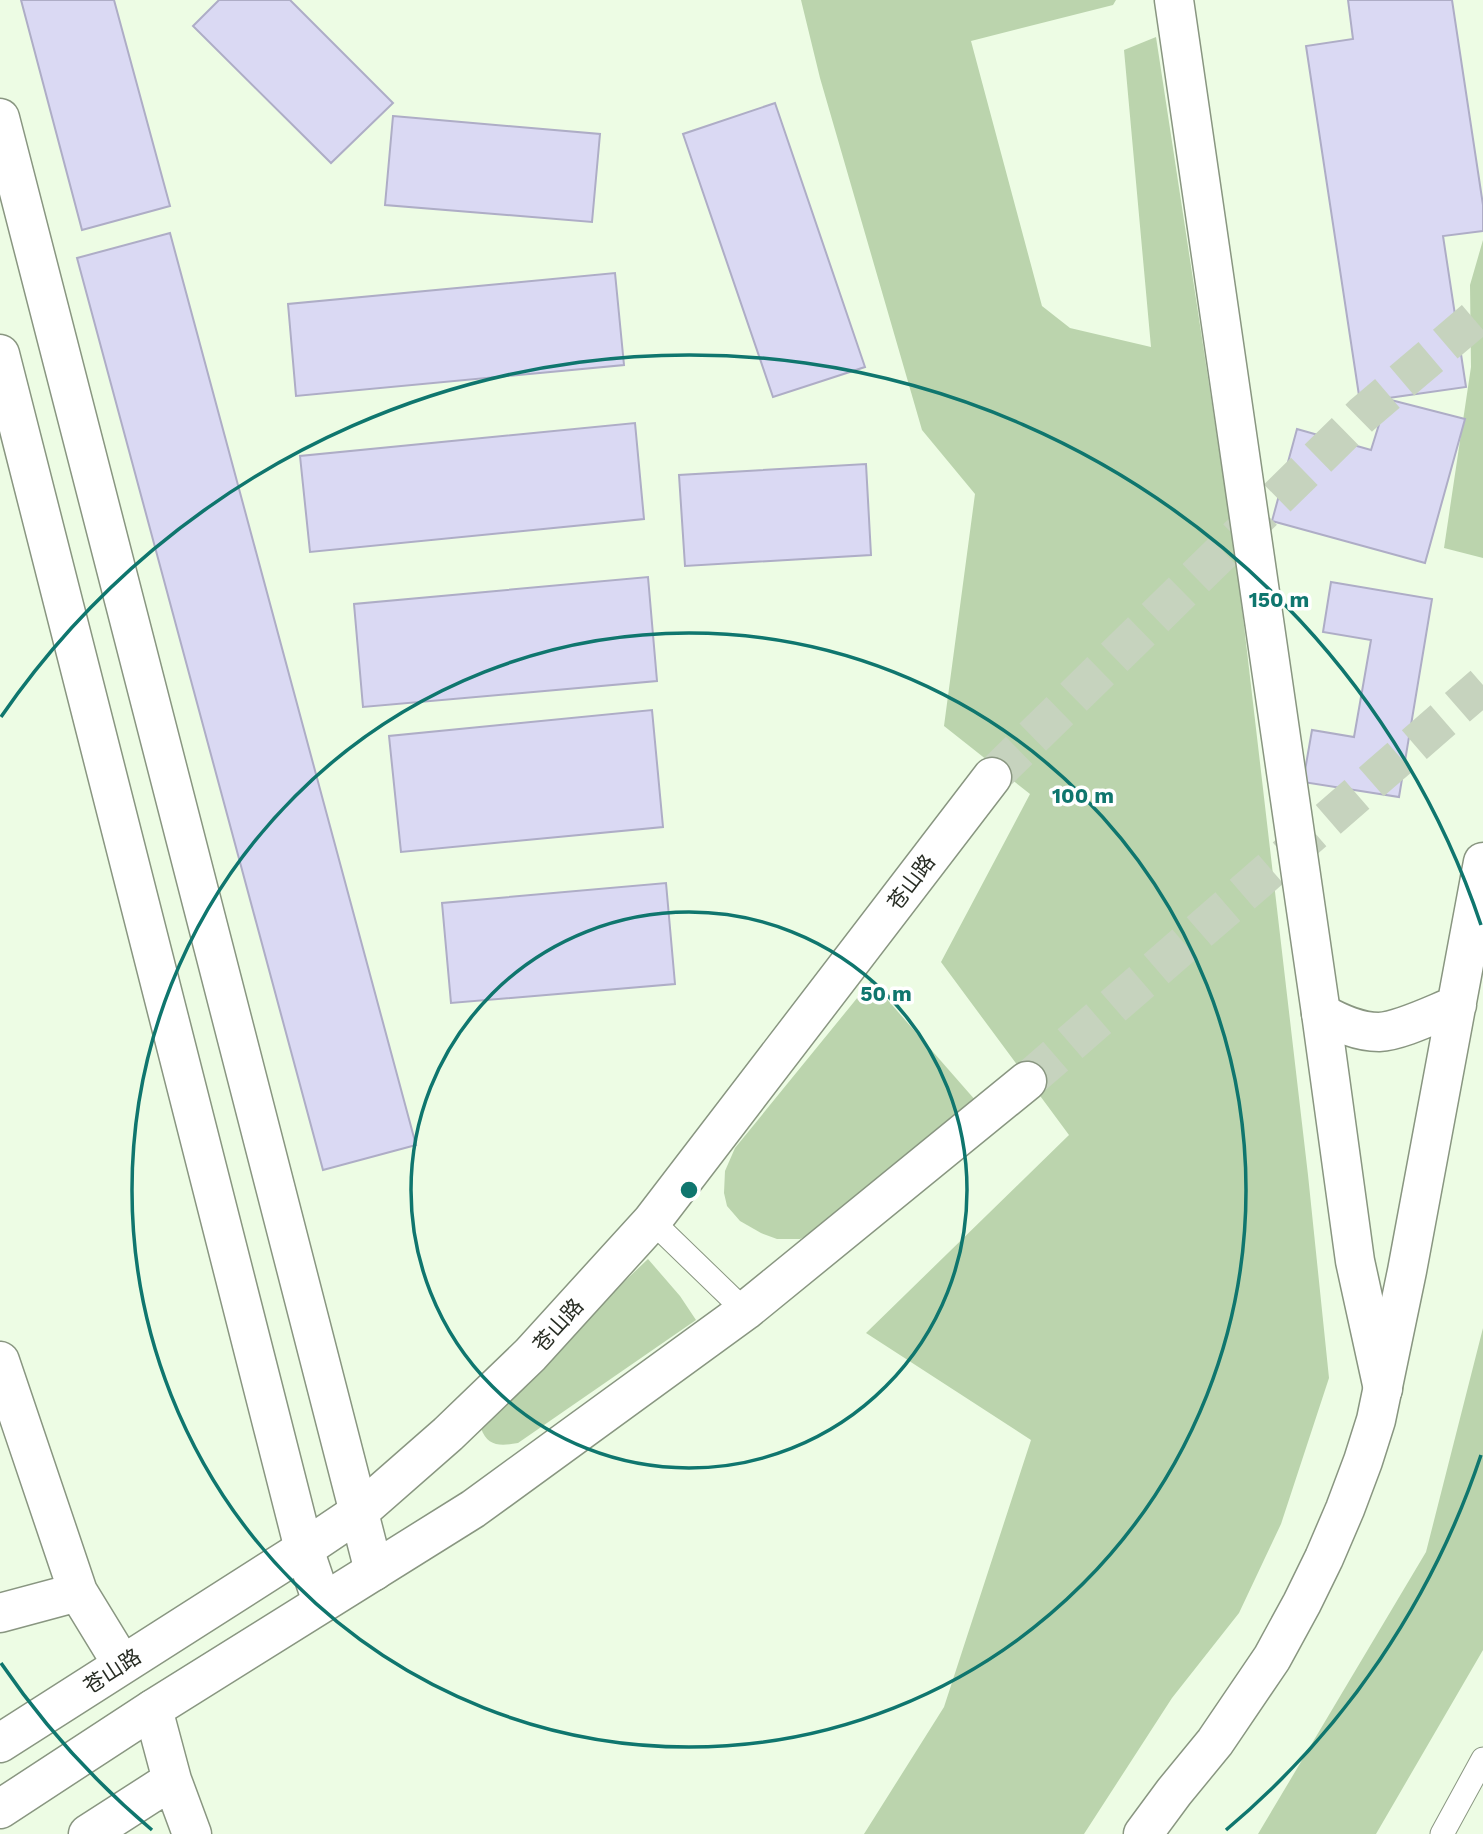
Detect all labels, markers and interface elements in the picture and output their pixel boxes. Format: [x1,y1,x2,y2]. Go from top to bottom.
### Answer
text: 150 m [1249,587,1309,612]
text: 100 m [1052,783,1114,808]
street label: 苍山路 [882,849,940,915]
text: 50 m [860,981,912,1006]
centre of rings [677,1178,701,1202]
street label: 苍山路 [528,1293,588,1357]
street label: 苍山路 [79,1643,145,1699]

